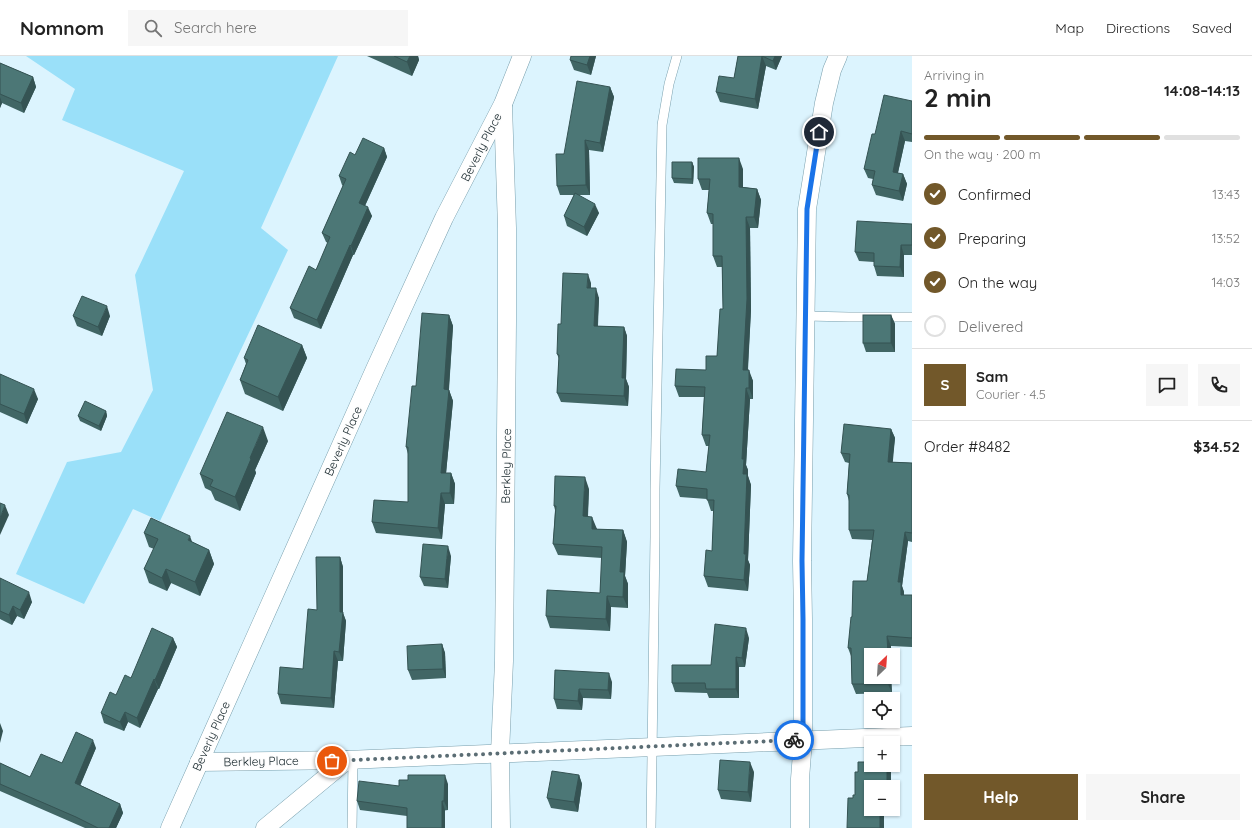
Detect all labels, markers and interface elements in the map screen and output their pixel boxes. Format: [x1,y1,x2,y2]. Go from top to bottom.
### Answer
search box [128,10,408,46]
text: Nomnom [20,16,104,40]
icon: search [142,17,164,39]
text: Search here [174,18,257,37]
text: Map [1055,19,1084,37]
text: Directions [1106,19,1170,37]
text: Saved [1192,19,1232,37]
text: Arriving in [924,67,984,83]
text: 2 min [924,81,992,114]
text: 14:08–14:13 [1164,81,1240,100]
street label: Beverly Place [457,110,505,184]
pin [802,115,836,149]
icon: home [808,121,830,143]
text: On the way · 200 m [924,146,1041,162]
icon: check [924,183,946,205]
text: Confirmed [958,185,1031,204]
text: 13:43 [1212,186,1240,202]
icon: check [924,227,946,249]
text: Preparing [958,229,1026,248]
text: 13:52 [1212,230,1240,246]
icon: check [924,271,946,293]
text: On the way [958,273,1037,292]
text: 14:03 [1212,274,1240,290]
text: Delivered [958,317,1023,336]
button: chat [1146,364,1188,406]
button: phone [1198,364,1240,406]
text: Sam [976,367,1008,386]
text: S [941,375,949,394]
text: Courier · 4.5 [976,386,1046,402]
street label: Beverly Place [321,403,365,478]
street label: Berkley Place [498,428,514,504]
text: Order #8482 [924,437,1011,456]
text: $34.52 [1193,437,1240,456]
north arrow [864,648,900,684]
map controls [864,648,900,816]
button: locate [864,692,900,728]
street label: Beverly Place [189,698,233,773]
courier [774,720,814,760]
icon: bike [783,729,805,751]
button: + [864,736,900,772]
pin [315,744,349,778]
icon: bag [321,750,343,772]
street label: Berkley Place [223,753,299,769]
button: Help [924,774,1078,820]
button: Share [1086,774,1240,820]
button: − [864,780,900,816]

